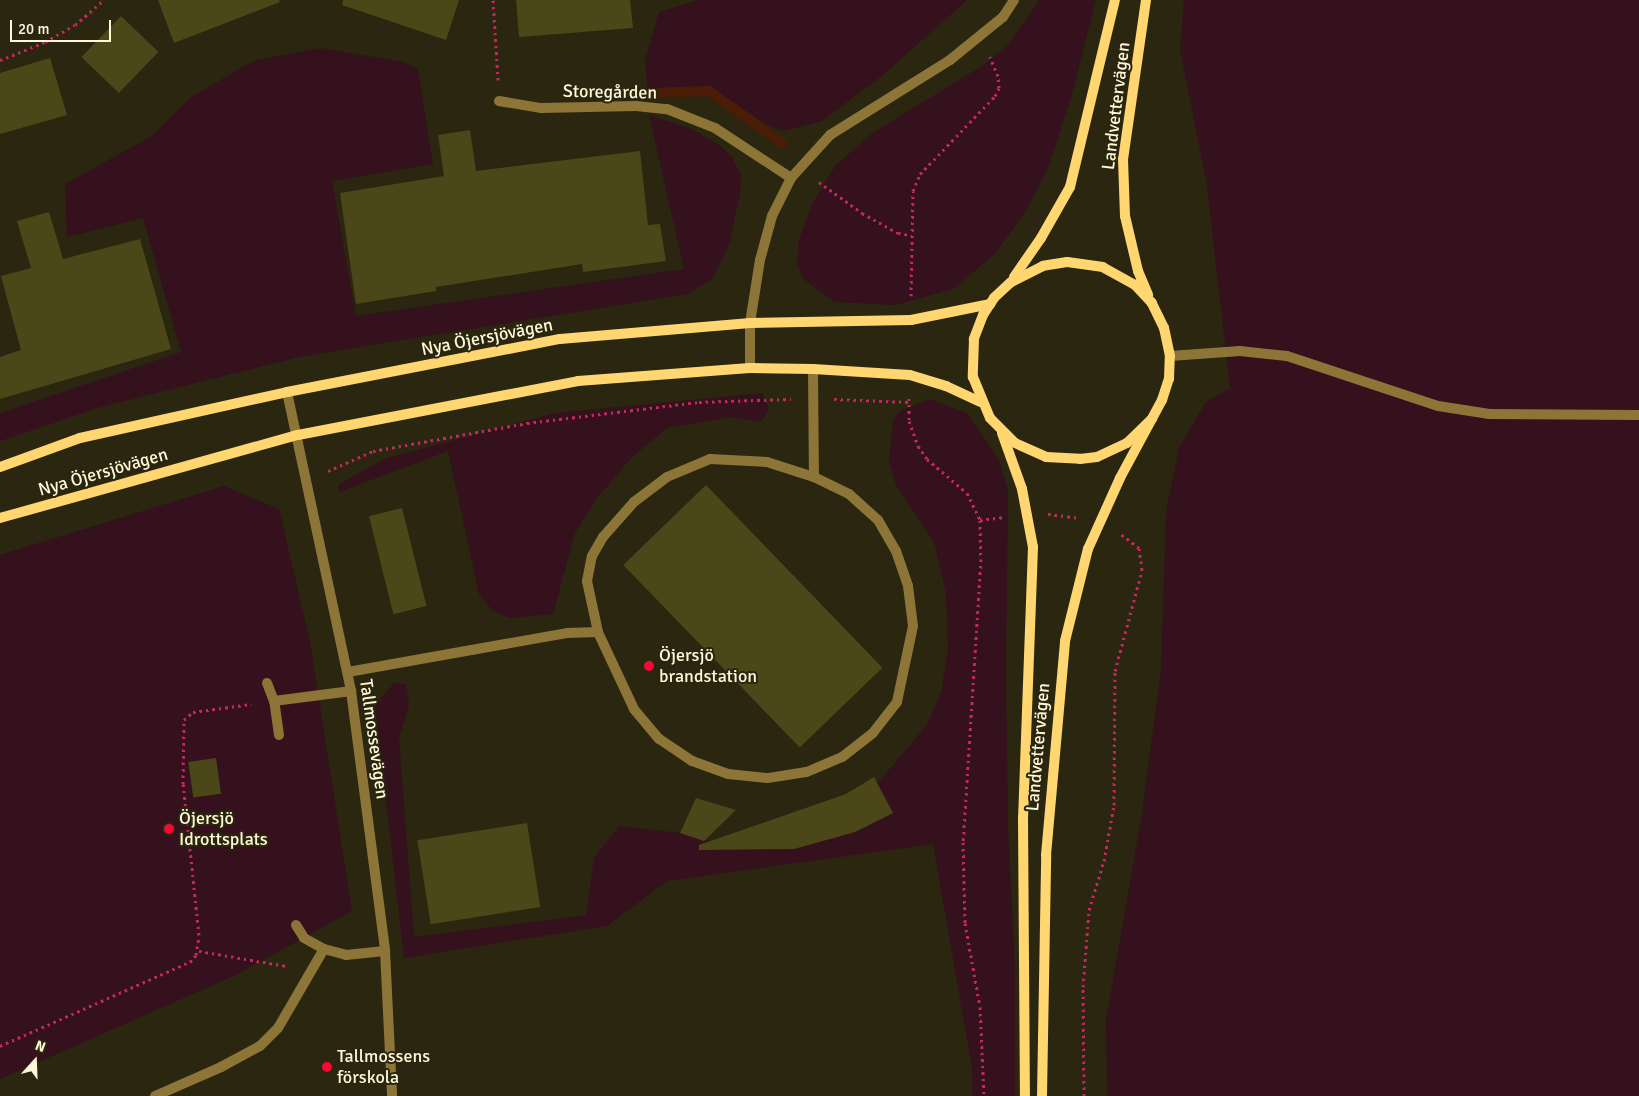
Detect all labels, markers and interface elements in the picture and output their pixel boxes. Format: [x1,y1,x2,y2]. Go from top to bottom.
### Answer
scale bar [12,10,114,42]
text: 20 m [18,20,49,38]
street label: Landvettervägen [1097,41,1135,171]
street label: Storegården [563,80,657,104]
street label: Nya Öjersjövägen [419,314,555,360]
street label: Nya Öjersjövägen [36,443,170,501]
place label: Öjersjö brandstation [659,645,757,688]
marker: Öjersjö brandstation [643,660,655,672]
street label: Tallmossevägen [355,678,393,800]
street label: Landvettervägen [1022,682,1054,812]
place label: Öjersjö Idrottsplats [179,808,268,851]
marker: Öjersjö Idrottsplats [163,823,175,835]
north arrow [10,1036,60,1086]
text: N [33,1037,48,1056]
place label: Tallmossens förskola [337,1046,430,1088]
marker: Tallmossens förskola [321,1061,333,1073]

